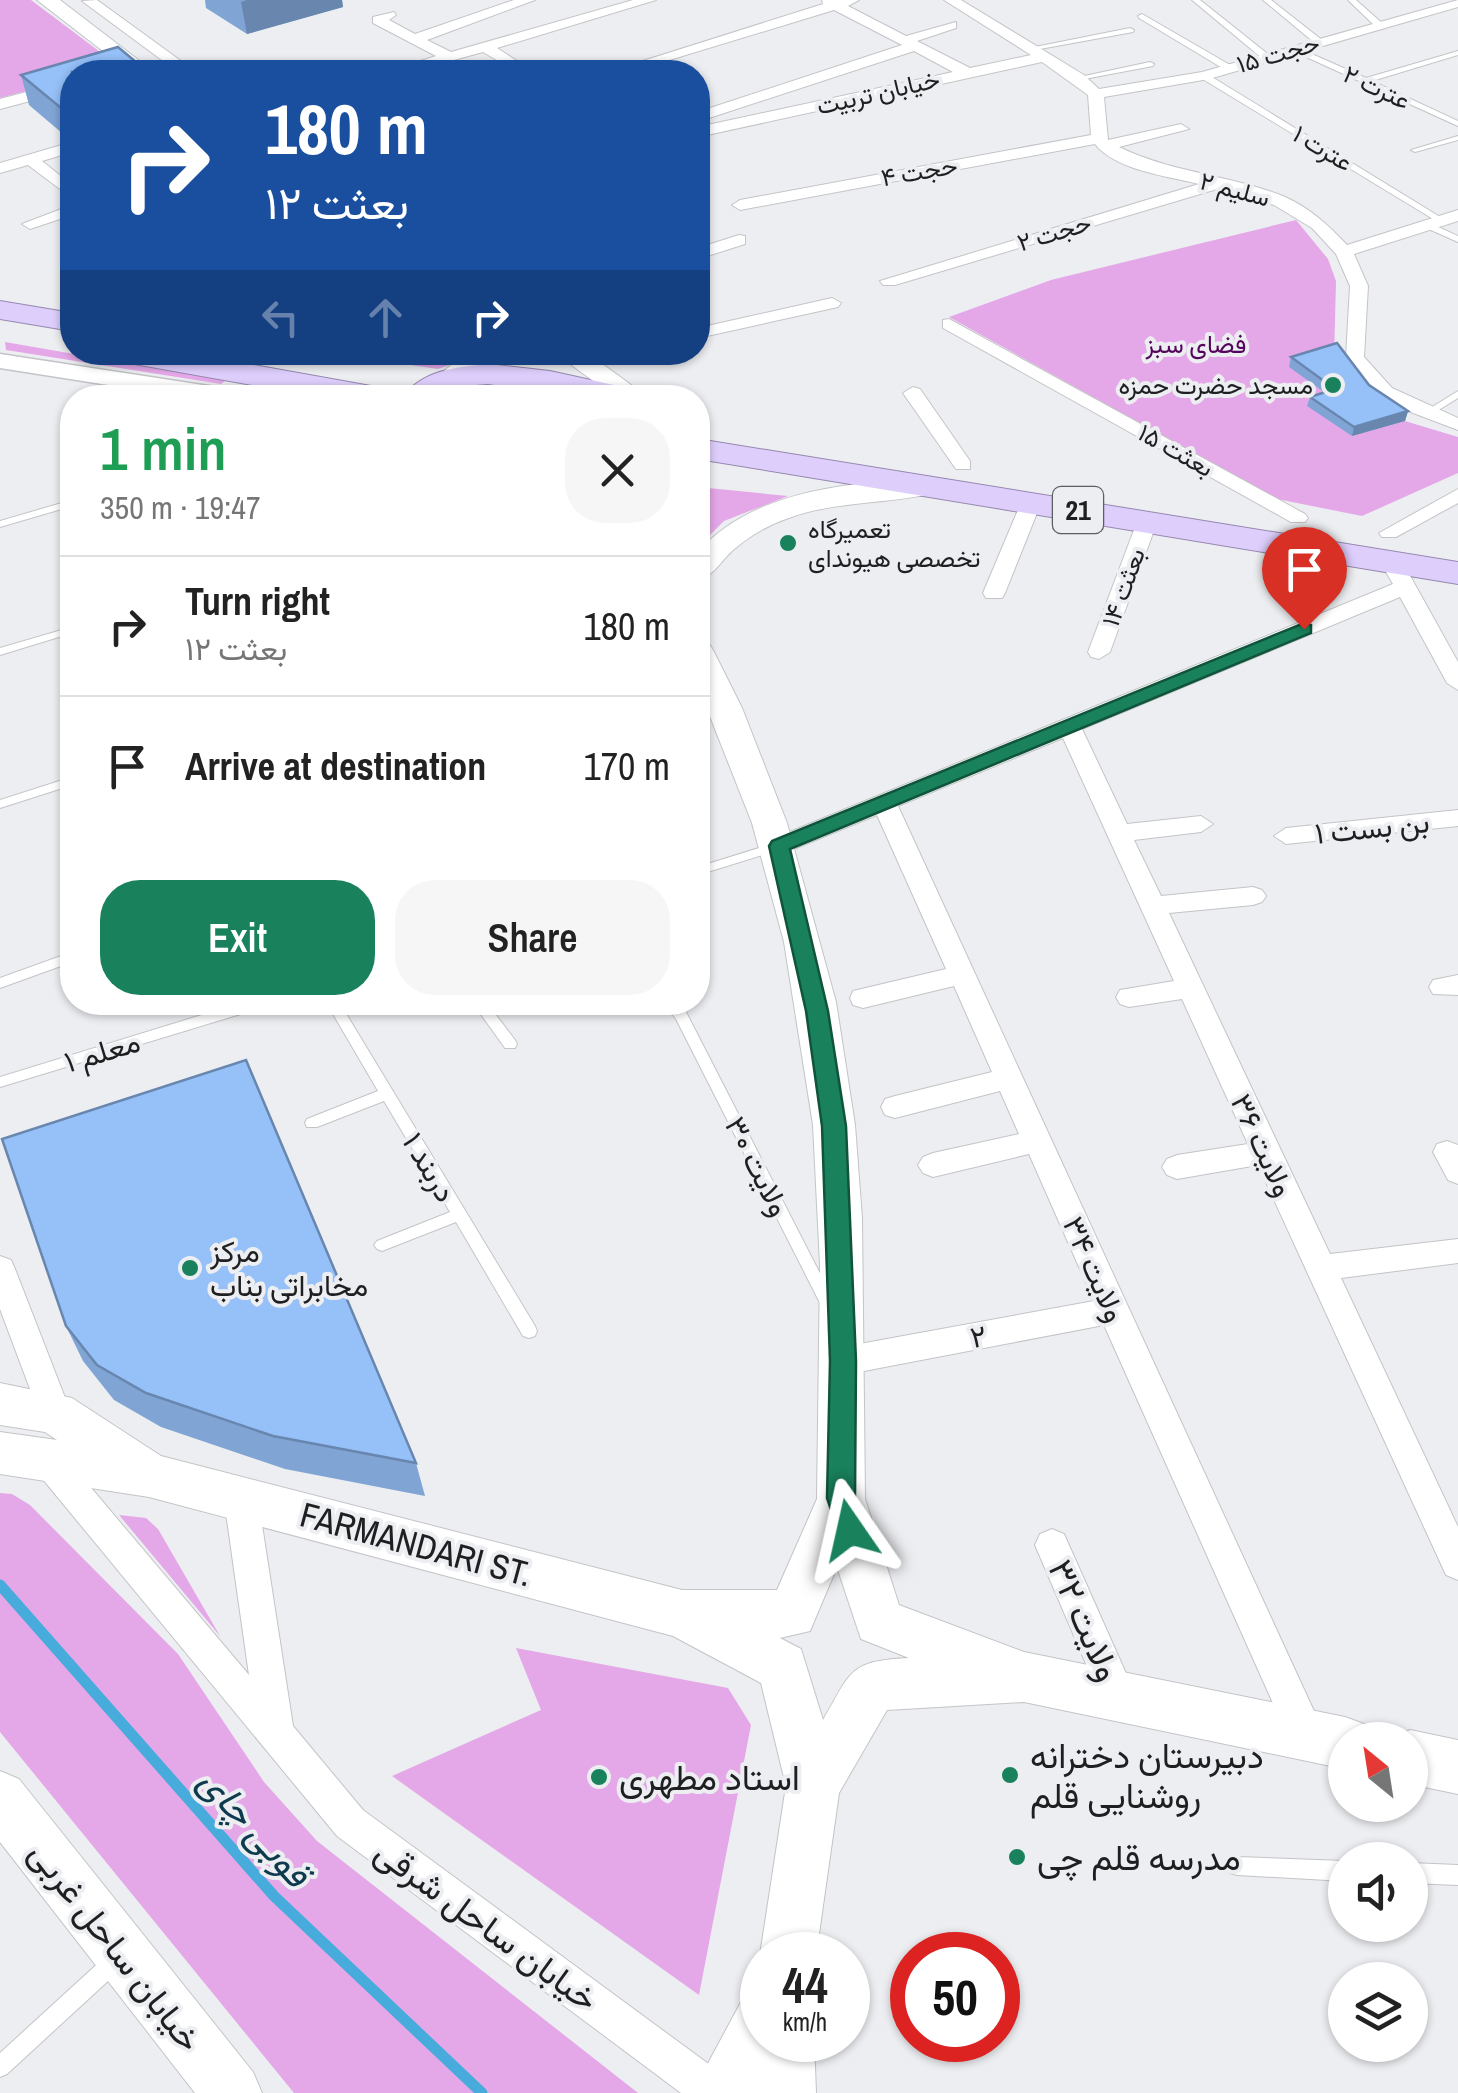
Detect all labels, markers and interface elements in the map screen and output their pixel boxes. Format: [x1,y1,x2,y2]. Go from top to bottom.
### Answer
street label: حجت ۱۵ [1233,25,1323,81]
street label: عترت ۲ [1338,57,1416,117]
street label: خیابان تربیت [813,61,943,123]
text: 180 m [265,82,428,176]
icon: right [100,100,230,230]
street label: عترت ۱ [1287,117,1359,179]
street label: حجت ۴ [878,148,960,194]
street label: سلیم ۲ [1196,163,1274,215]
text: بعثت ۱۲ [265,172,409,233]
street label: حجت ۲ [1013,205,1095,259]
icon: left [253,290,308,345]
icon: ahead [358,290,413,345]
icon: right [463,290,518,345]
park label: فضای سبز [1145,327,1246,361]
place label: مسجد حضرت حمزه [1119,368,1313,402]
marker: مسجد حضرت حمزه [1322,374,1344,396]
text: 1 min [100,408,227,489]
street label: بعثت ۱۵ [1132,415,1220,485]
button: close [565,418,670,523]
text: 350 m · 19:47 [100,486,260,529]
road number: 21 [1053,487,1103,533]
place label: تعمیرگاه تخصصی هیوندای [808,512,980,575]
pin [1262,527,1347,630]
marker: تعمیرگاه تخصصی هیوندای [777,532,799,554]
icon: arrive [1277,542,1332,597]
street label: بعثت ۱۴ [1093,543,1153,631]
text: Turn right [185,576,330,627]
icon: right [100,599,155,654]
text: 180 m [583,601,670,652]
text: بعثت ۱۲ [185,627,287,670]
icon: arrive [100,739,155,794]
text: Arrive at destination [185,741,486,792]
text: 170 m [583,741,670,792]
street label: بن بست ۱ [1313,801,1431,853]
button: Exit [100,880,375,995]
button: Share [395,880,670,995]
street label: معلم ۱ [59,1021,145,1081]
street label: ولایت ۳۶ [1222,1087,1304,1203]
street label: ولایت ۳۰ [716,1109,800,1223]
street label: دربند ۱ [394,1125,466,1209]
street label: ولایت ۳۴ [1054,1210,1136,1328]
place label: مرکز مخابراتی بناب [209,1231,368,1305]
marker: مرکز مخابراتی بناب [179,1257,201,1279]
street label: ۲ [966,1315,990,1357]
position arrow [798,1478,902,1582]
street label: FARMANDARI ST. [295,1491,537,1597]
street label: ولایت ۳۲ [1037,1552,1133,1688]
north arrow [1328,1722,1428,1822]
map controls [1328,1722,1428,2062]
place label: دبیرستان دخترانه روشنایی قلم [1030,1732,1264,1819]
place label: استاد مطهری [619,1754,800,1801]
water label: قوبی چای [187,1756,325,1901]
marker: دبیرستان دخترانه روشنایی قلم [999,1764,1021,1786]
marker: استاد مطهری [588,1766,610,1788]
street label: خیابان ساحل شرقی [366,1828,608,2022]
street label: خیابان ساحل غربی [19,1831,213,2061]
place label: مدرسه قلم چی [1037,1834,1241,1882]
button: sound [1328,1842,1428,1942]
marker: مدرسه قلم چی [1006,1846,1028,1868]
speed limit sign: 50 [890,1932,1020,2062]
text: 44 [782,1951,828,2019]
button: layers [1328,1962,1428,2062]
text: km/h [783,2005,827,2039]

